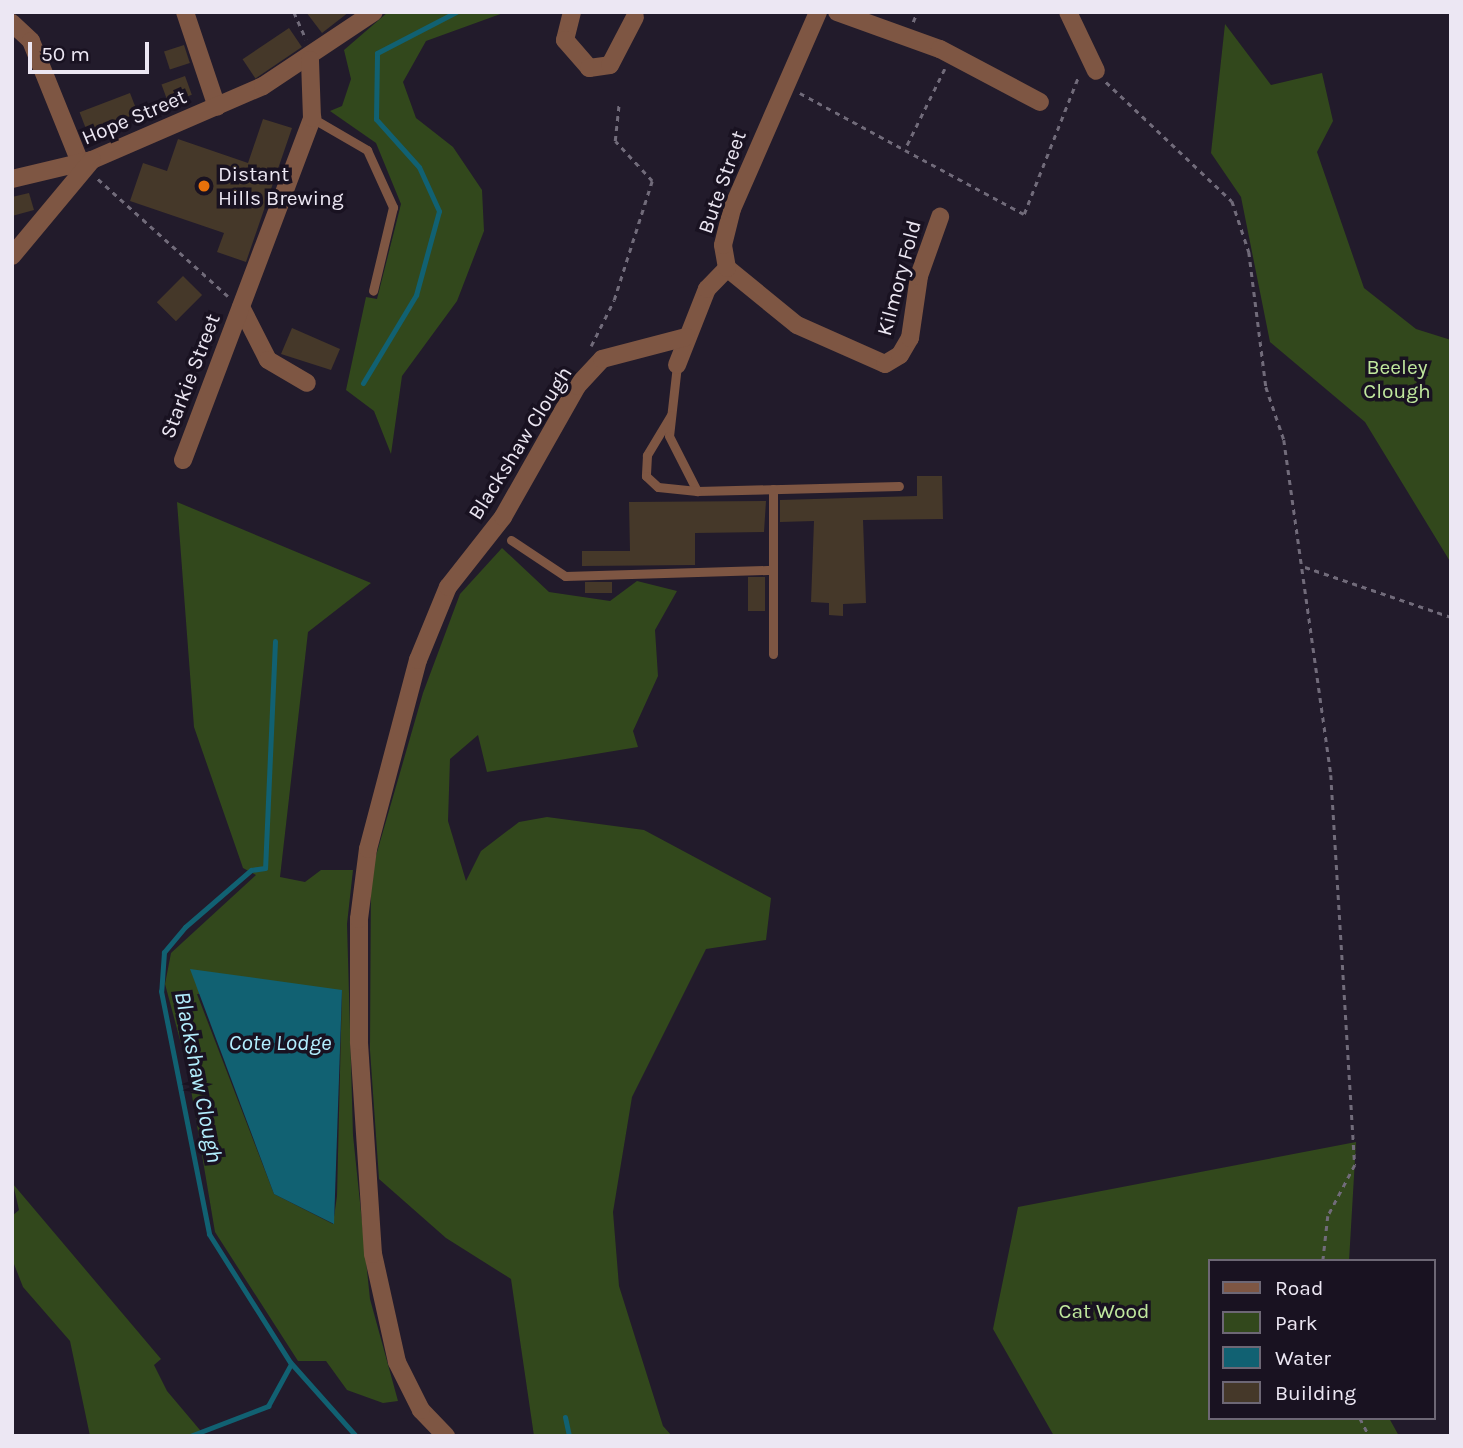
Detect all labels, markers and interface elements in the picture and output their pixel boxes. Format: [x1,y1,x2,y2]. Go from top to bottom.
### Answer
scale bar [32,28,152,72]
text: 50 m [41,42,90,66]
street label: Hope Street [78,84,190,150]
street label: Bute Street [693,127,751,237]
place label: Distant Hills Brewing [218,161,344,211]
marker: Distant Hills Brewing [196,178,212,194]
street label: Kilmory Fold [871,217,927,339]
street label: Starkie Street [155,310,225,442]
park label: Beeley Clough [1363,354,1431,404]
street label: Blackshaw Clough [463,362,577,524]
water label: Blackshaw Clough [168,989,228,1165]
water label: Cote Lodge [229,1029,331,1057]
legend [1208,1259,1435,1420]
text: Road [1275,1276,1323,1300]
park label: Cat Wood [1059,1298,1149,1324]
text: Park [1275,1311,1318,1335]
text: Water [1275,1346,1331,1370]
text: Building [1275,1381,1356,1405]

